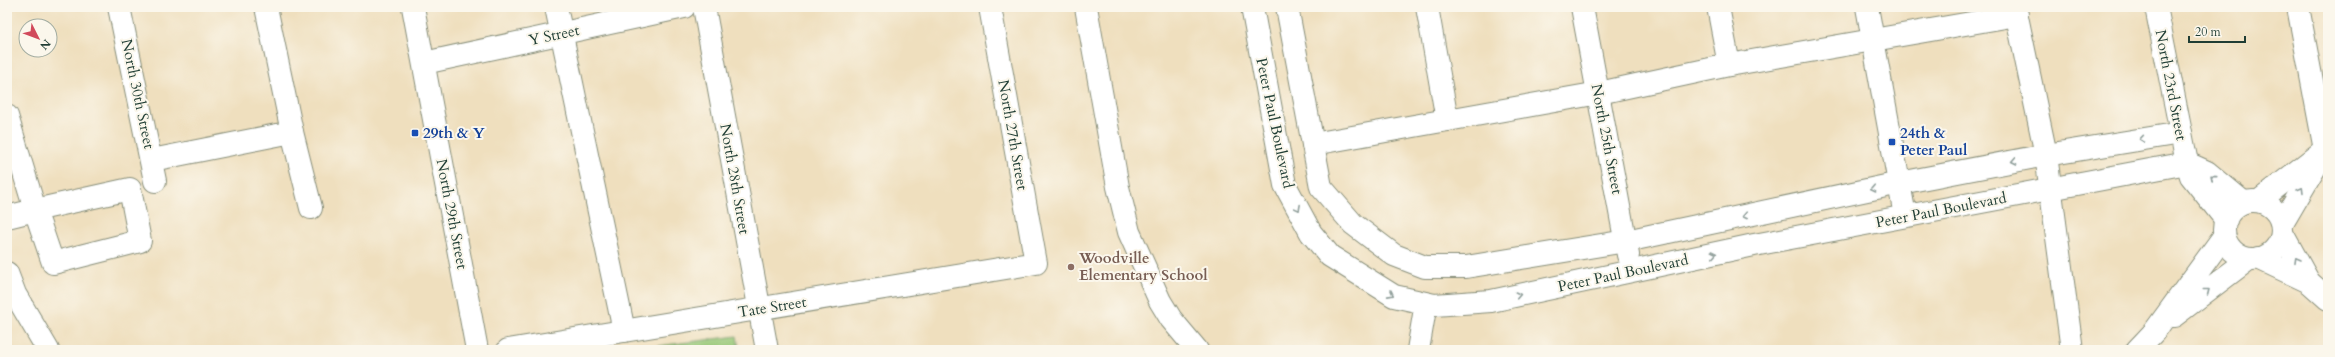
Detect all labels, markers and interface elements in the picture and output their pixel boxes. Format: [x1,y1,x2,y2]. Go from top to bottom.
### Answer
north arrow [18,18,58,58]
scale bar [2189,18,2245,44]
street label: Y Street [527,20,581,50]
text: 20 m [2195,24,2222,40]
street label: North 23rd Street [2150,28,2192,142]
text: N [36,36,54,53]
street label: North 30th Street [117,37,159,151]
street label: Peter Paul Boulevard [1251,56,1299,190]
street label: North 27th Street [993,78,1033,192]
street label: North 25th Street [1587,82,1628,196]
street label: North 28th Street [715,122,755,236]
place label: 29th & Y [423,123,485,143]
place label: 24th & Peter Paul [1900,123,1968,160]
marker: 29th & Y [410,128,420,138]
one-way arrow [2139,134,2145,143]
marker: 24th & Peter Paul [1887,137,1897,147]
street label: North 29th Street [432,157,473,271]
one-way arrow [2011,157,2017,165]
one-way arrow [2211,175,2218,182]
one-way arrow [1870,184,1876,192]
one-way arrow [2297,187,2304,194]
street label: Peter Paul Boulevard [1874,188,2008,232]
one-way arrow [1293,204,1300,211]
one-way arrow [1742,211,1749,219]
place label: Woodville Elementary School [1078,248,1208,285]
street label: Peter Paul Boulevard [1556,249,1690,297]
one-way arrow [1711,250,1717,258]
one-way arrow [2295,257,2302,264]
marker: Woodville Elementary School [1066,262,1076,272]
one-way arrow [2203,288,2210,295]
one-way arrow [1387,289,1394,296]
one-way arrow [1515,291,1521,299]
street label: Tate Street [736,292,808,322]

